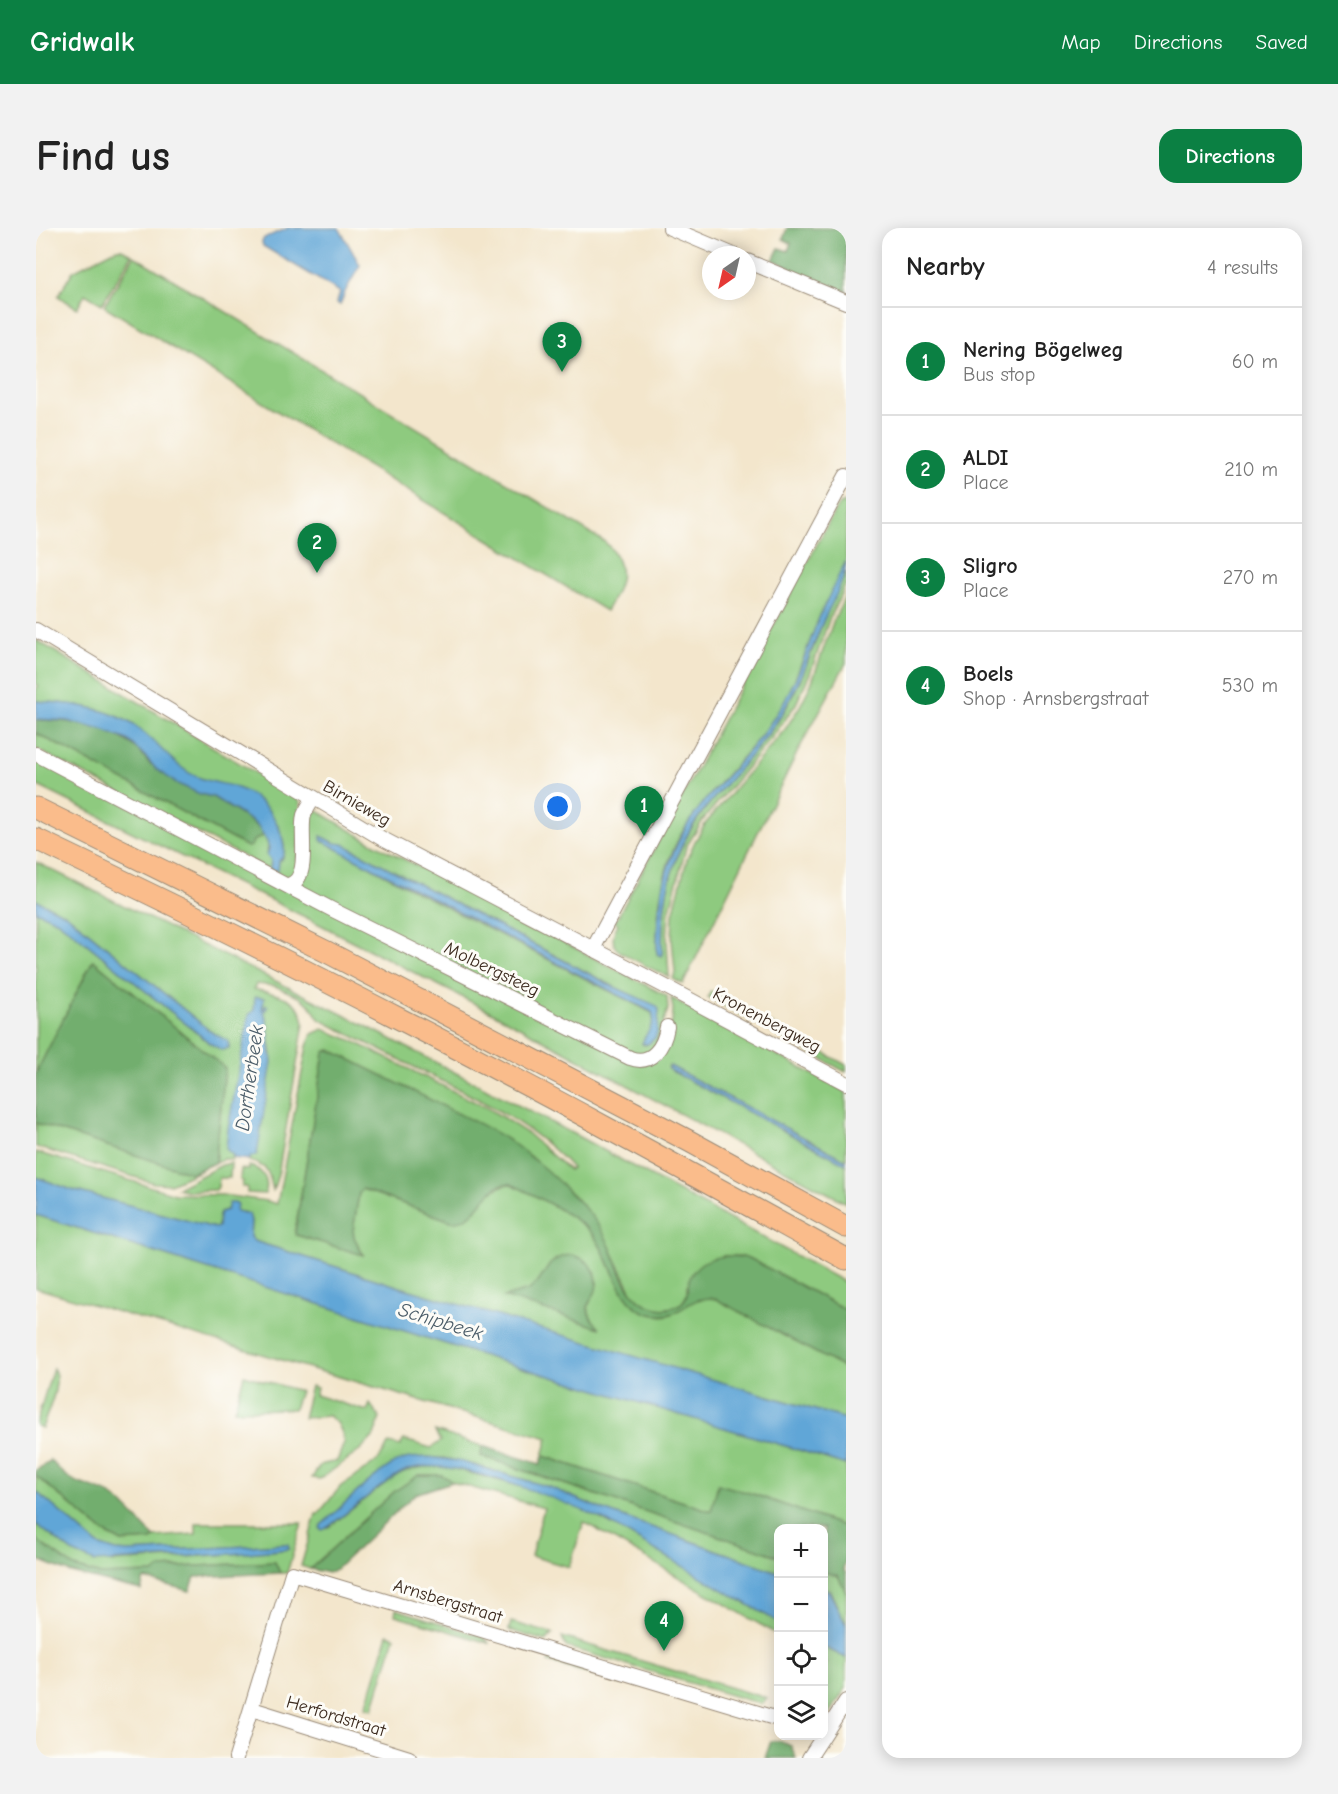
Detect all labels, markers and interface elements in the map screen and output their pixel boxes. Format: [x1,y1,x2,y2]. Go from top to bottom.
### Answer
text: Gridwalk [30,26,134,58]
text: Map [1061,30,1101,54]
text: Directions [1134,30,1223,54]
text: Saved [1256,30,1308,54]
button: Directions [1159,129,1302,183]
text: Find us [36,132,170,181]
north arrow [702,246,756,300]
text: Nearby [906,252,985,282]
text: 4 results [1207,256,1278,279]
pin: 3 [542,322,582,372]
text: Nering Bögelweg [963,337,1124,363]
text: 1 [922,350,929,373]
text: 60 m [1232,350,1278,373]
text: Bus stop [963,363,1035,386]
text: ALDI [963,445,1009,471]
text: 2 [921,458,930,481]
text: 210 m [1224,458,1278,481]
text: Place [963,471,1009,494]
pin: 2 [298,524,336,573]
text: Sligro [963,553,1018,579]
text: 3 [921,566,930,589]
text: 270 m [1223,566,1278,589]
text: Place [963,579,1009,602]
text: Boels [963,661,1013,687]
text: 4 [921,674,930,697]
text: 530 m [1222,674,1278,697]
text: Shop · Arnsbergstraat [963,687,1148,710]
street label: Birnieweg [319,776,394,831]
pin: 1 [624,786,664,836]
your location [543,792,572,821]
street label: Molbergsteeg [441,937,543,1001]
street label: Kronenbergweg [709,983,824,1058]
water label: Dortherbeek [231,1023,268,1133]
water label: Schipbeek [396,1298,486,1345]
map controls [774,1524,828,1740]
button: + [774,1524,828,1578]
street label: Arnsbergstraat [391,1575,506,1628]
button: − [774,1578,828,1632]
pin: 4 [644,1602,684,1651]
button: locate [774,1632,828,1686]
button: layers [774,1686,828,1740]
street label: Herfordstraat [284,1691,389,1742]

